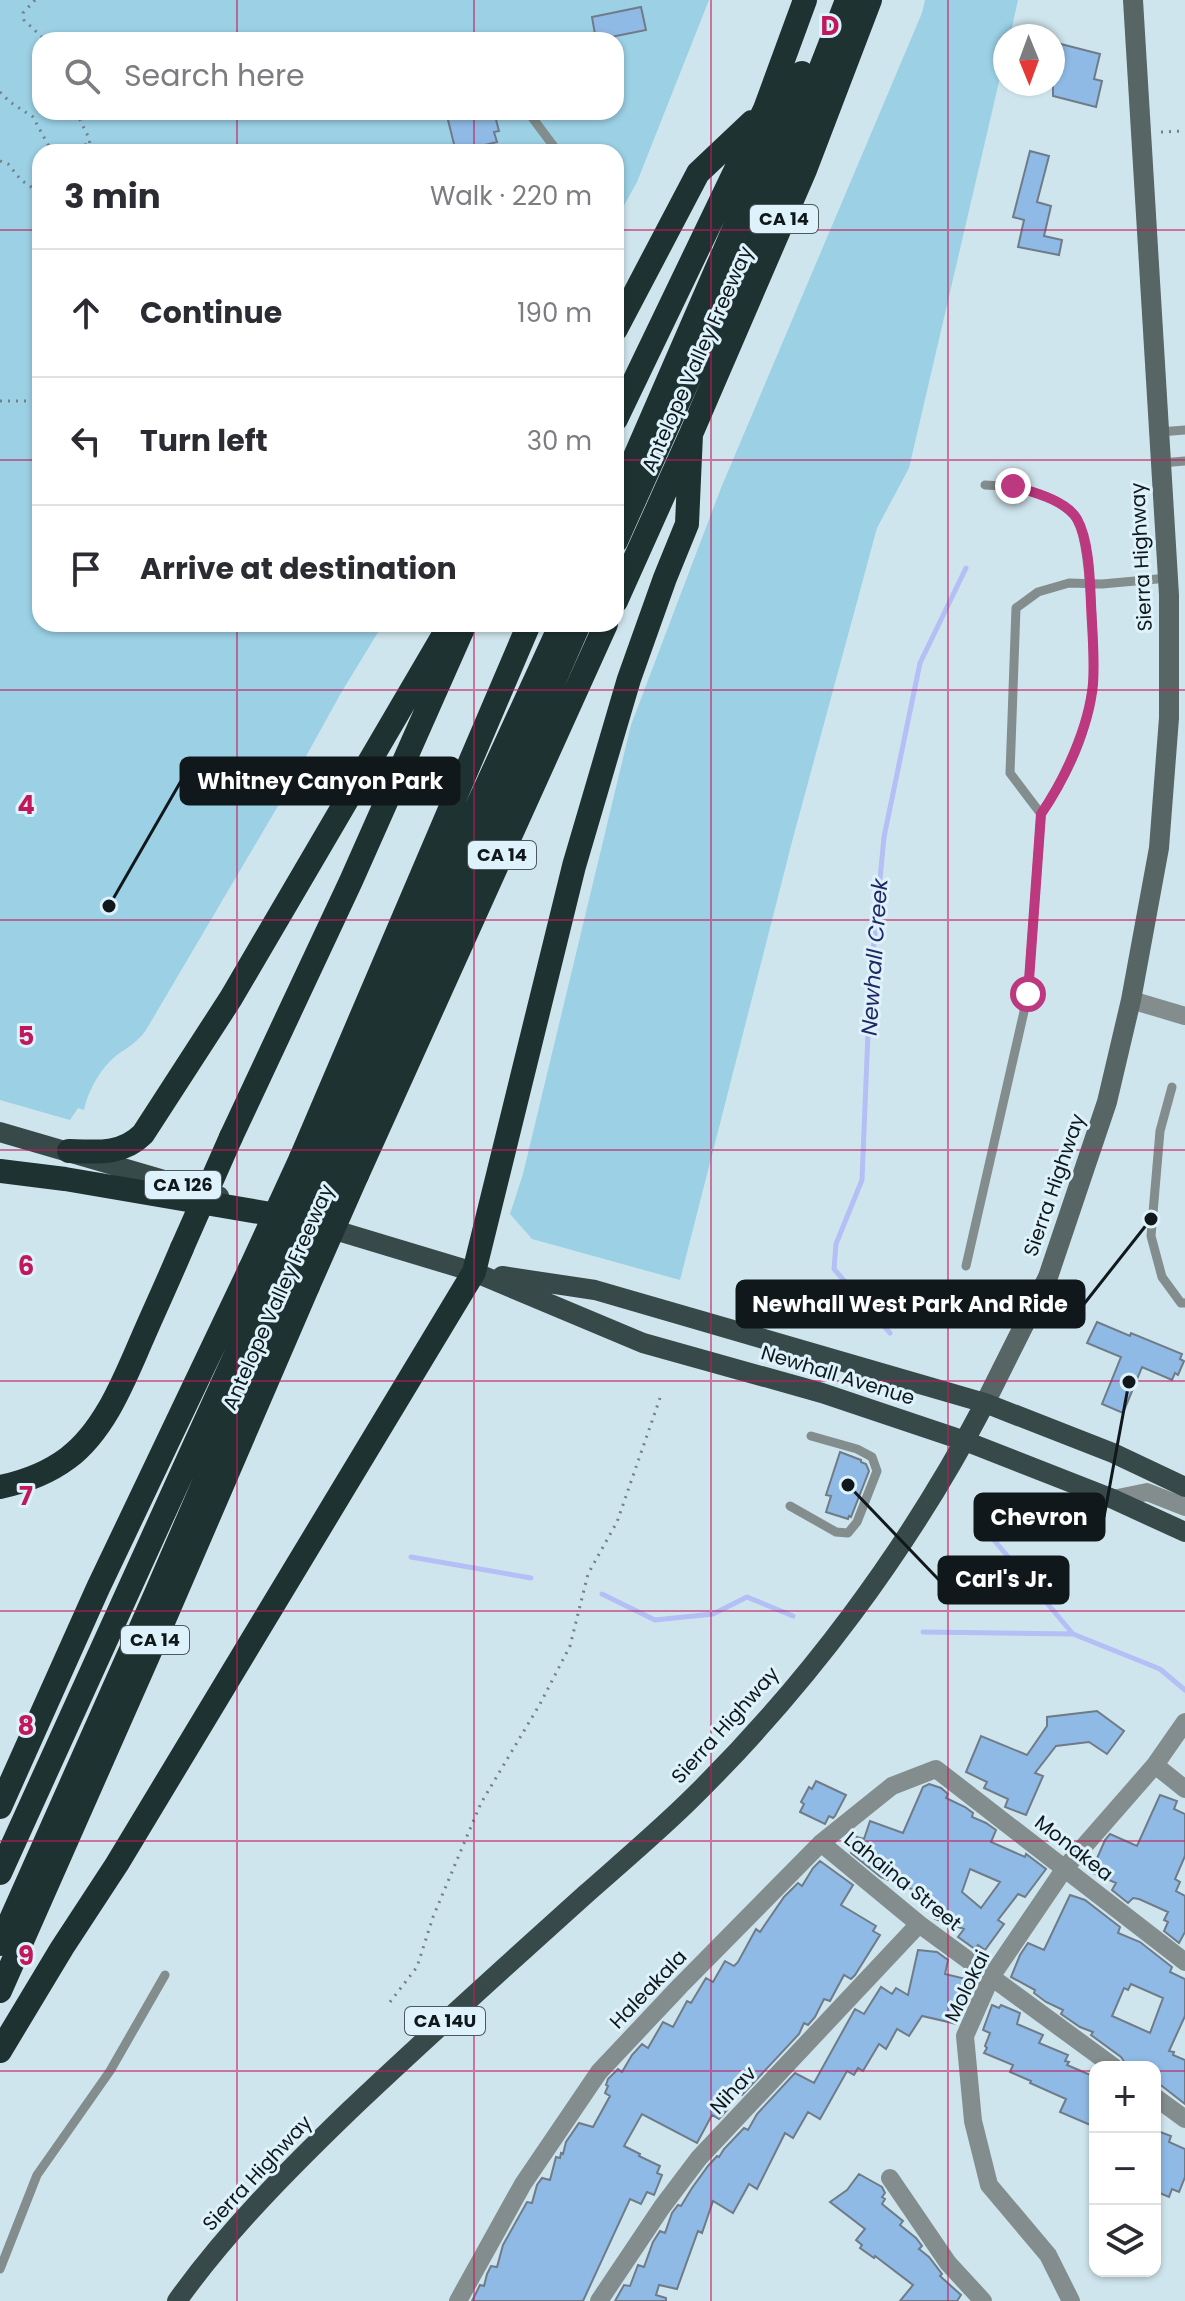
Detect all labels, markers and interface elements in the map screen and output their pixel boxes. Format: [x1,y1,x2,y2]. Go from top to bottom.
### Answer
text: D [821,8,840,44]
north arrow [993,24,1065,96]
search box [32,32,624,120]
icon: search [60,54,104,98]
text: Search here [124,54,305,97]
text: 3 min [64,172,161,220]
text: Walk · 220 m [430,178,592,214]
road number: CA 14 [750,205,818,233]
street label: Antelope Valley Freeway [635,242,759,476]
icon: ahead [64,291,108,335]
text: Continue [140,291,282,334]
text: 190 m [517,295,592,331]
icon: left [64,419,108,463]
text: Turn left [140,419,268,462]
text: 30 m [527,423,592,459]
route end [995,468,1031,504]
street label: Sierra Highway [1123,482,1159,632]
icon: arrive [64,547,108,591]
text: Arrive at destination [140,547,457,590]
callout: Whitney Canyon Park [181,758,459,804]
text: Whitney Canyon Park [197,766,443,797]
text: 4 [17,787,35,823]
road number: CA 14 [468,841,536,869]
water label: Newhall Creek [854,876,896,1037]
route start [1010,976,1046,1012]
text: 5 [18,1018,34,1054]
street label: Sierra Highway [1016,1110,1092,1260]
road number: CA 126 [145,1171,221,1199]
street label: Antelope Valley Freeway [216,1180,340,1414]
text: 6 [18,1248,34,1284]
callout: Newhall West Park And Ride [737,1281,1084,1327]
text: Newhall West Park And Ride [752,1289,1068,1320]
street label: Newhall Avenue [758,1338,918,1412]
text: 7 [19,1478,33,1514]
callout: Chevron [975,1494,1104,1540]
text: Chevron [990,1502,1088,1533]
callout: Carl's Jr. [939,1557,1068,1603]
text: Carl's Jr. [955,1564,1053,1595]
road number: CA 14 [121,1626,189,1654]
street label: Sierra Highway [665,1660,785,1790]
text: 8 [18,1708,34,1744]
street label: Monakea [1029,1808,1119,1888]
street label: Lahaina Street [838,1825,968,1937]
text: 9 [18,1938,34,1974]
street label: Haleakala [603,1943,693,2035]
street label: Molokai [938,1945,996,2027]
road number: CA 14U [405,2007,485,2035]
street label: Nihav [703,2060,763,2120]
map controls [1089,2061,1161,2277]
button: + [1089,2061,1161,2133]
street label: Sierra Highway [196,2109,318,2237]
button: − [1089,2133,1161,2205]
button: layers [1089,2205,1161,2277]

